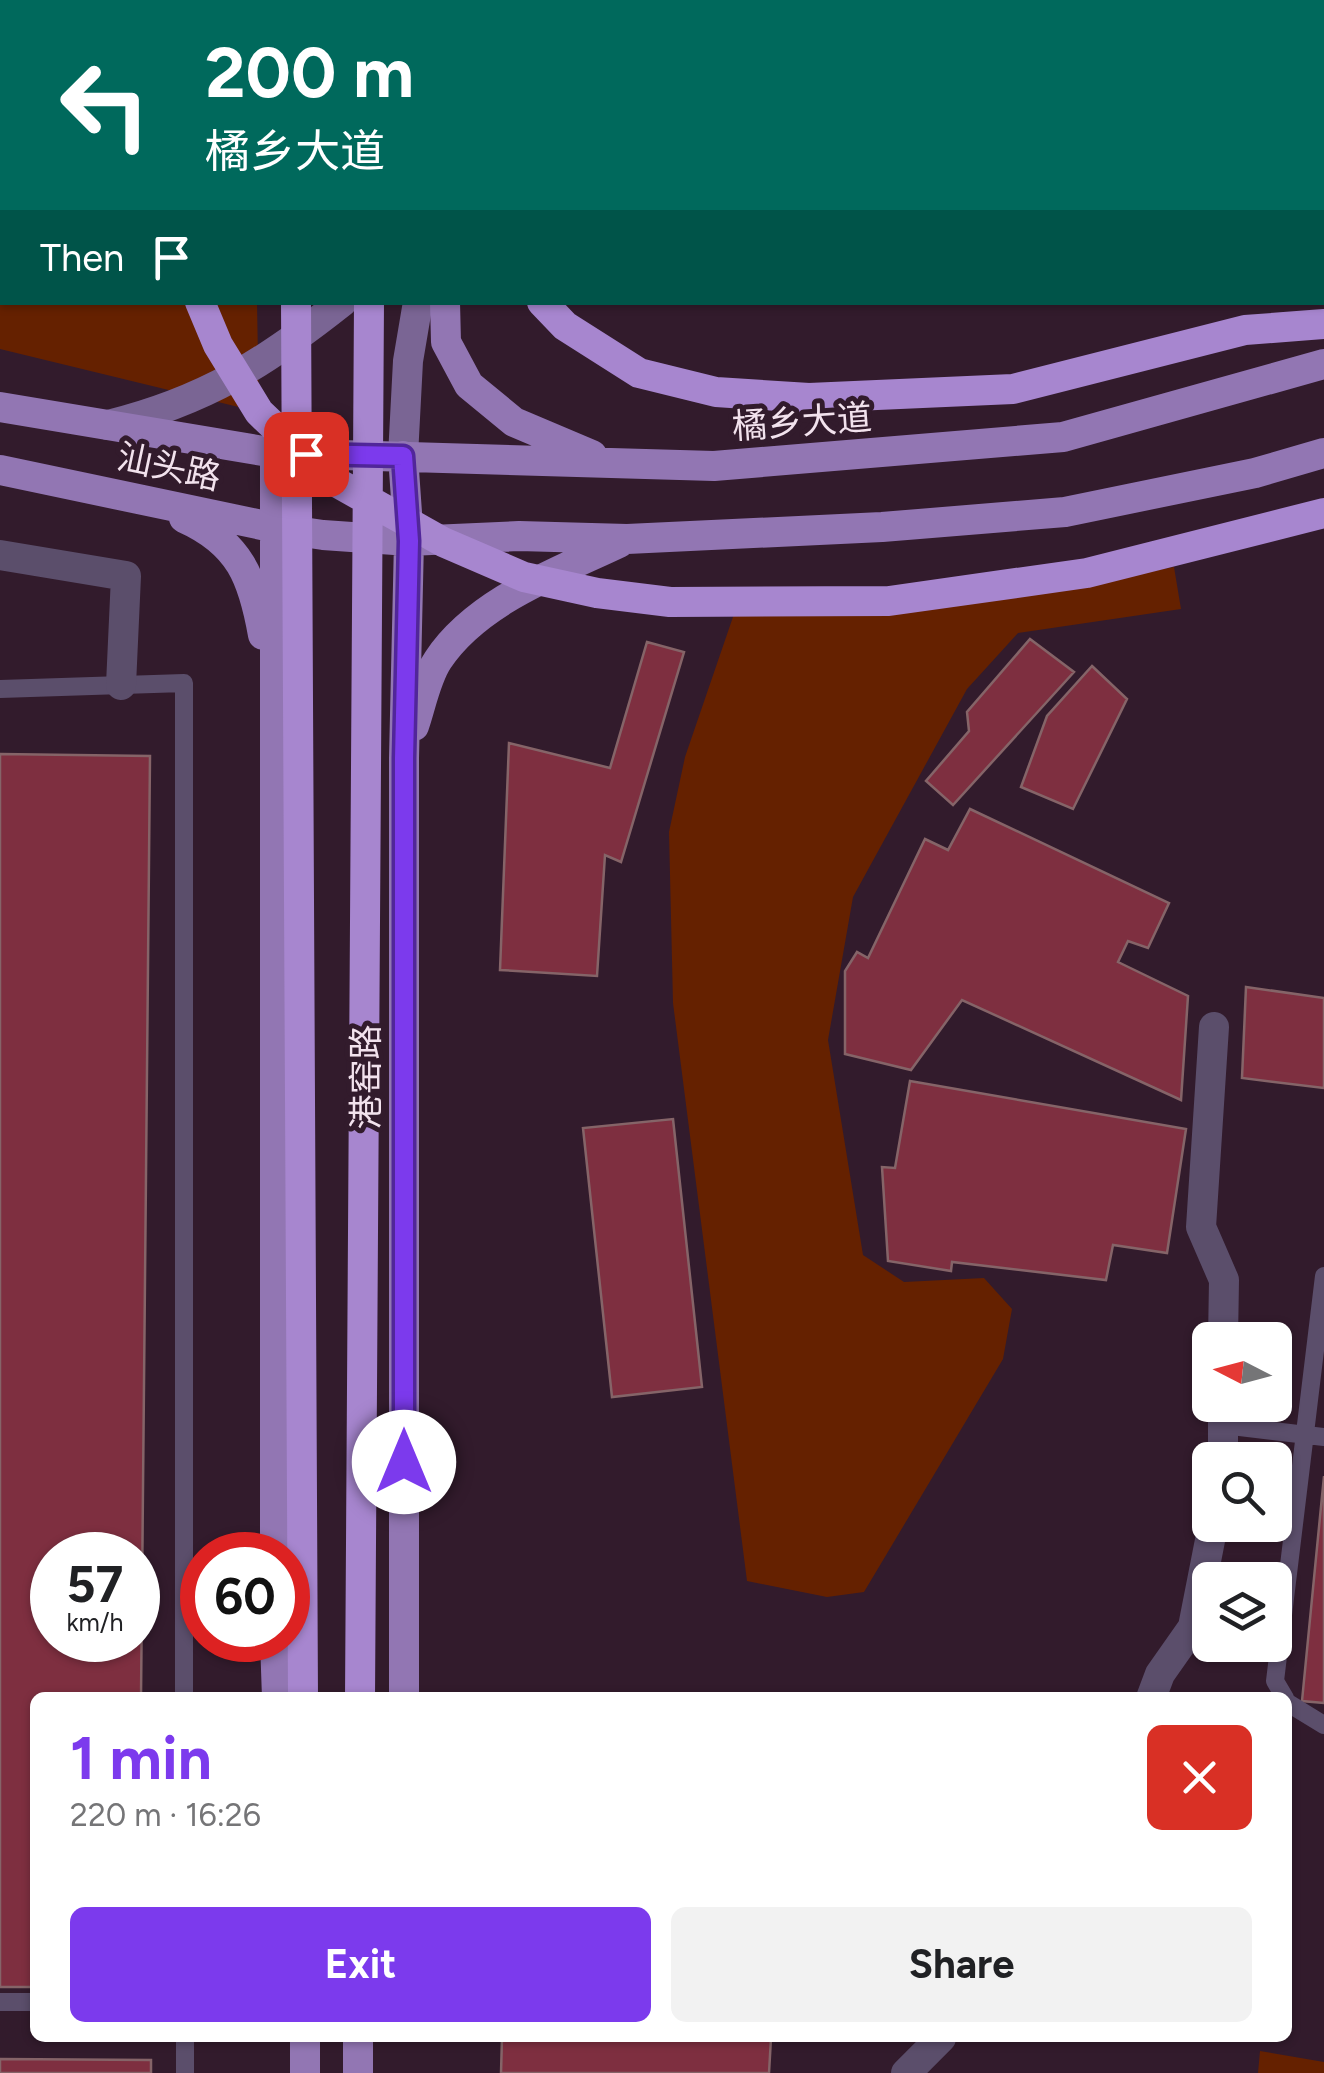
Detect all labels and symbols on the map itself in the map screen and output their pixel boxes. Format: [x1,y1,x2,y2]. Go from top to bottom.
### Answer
street label: 橘乡大道 [731,396,873,448]
pin [264,412,349,497]
street label: 汕头路 [113,436,225,498]
street label: 港窑路 [345,1024,387,1130]
north arrow [1192,1322,1292,1422]
position arrow [352,1410,456,1514]
speed limit sign: 60 [180,1532,310,1662]

